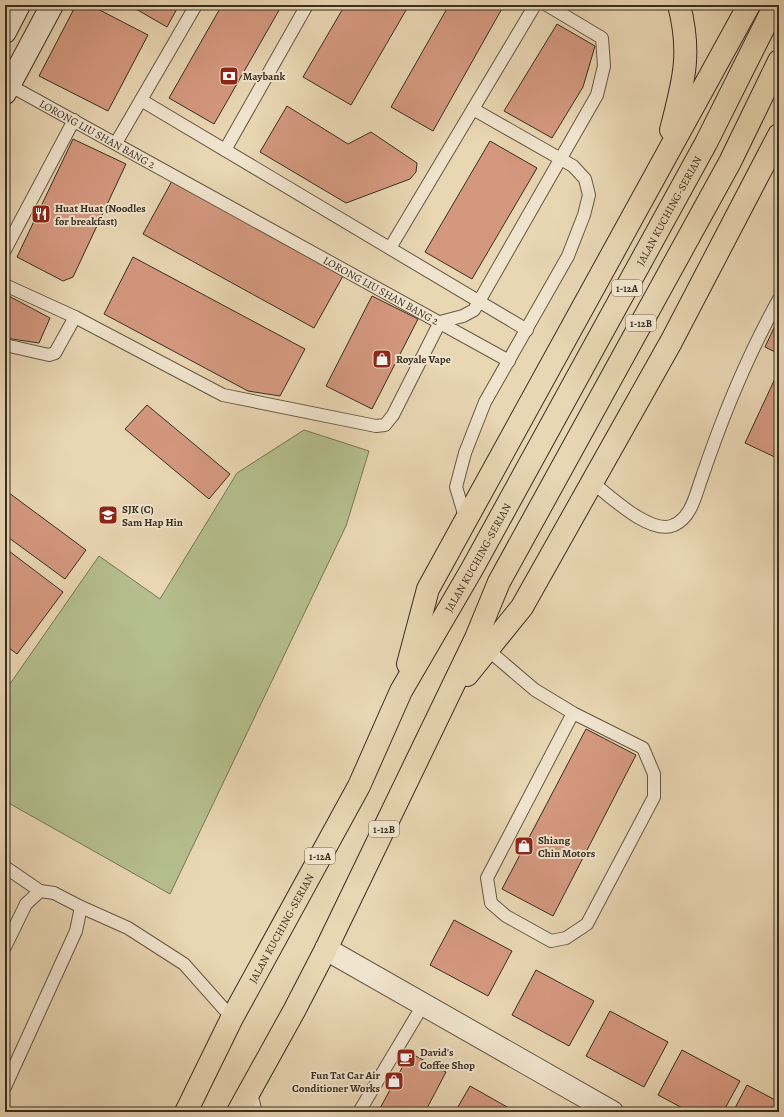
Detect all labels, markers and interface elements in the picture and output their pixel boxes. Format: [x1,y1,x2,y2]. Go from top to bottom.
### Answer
bank icon: Maybank [218,65,240,87]
place label: Maybank [243,69,286,84]
street label: LORONG LIU SHAN BANG 2 [37,96,158,172]
street label: JALAN KUCHING-SERIAN [633,153,705,268]
place label: Huat Huat (Noodles for breakfast) [55,201,146,229]
restaurant icon: Huat Huat (Noodles for breakfast) [30,203,52,225]
street label: LORONG LIU SHAN BANG 2 [320,252,442,328]
road number: 1-12A [612,280,642,296]
road number: 1-12B [626,315,656,331]
shop icon: Royale Vape [371,348,393,370]
place label: Royale Vape [396,352,451,367]
street label: JALAN KUCHING-SERIAN [441,500,514,615]
place label: SJK (C) Sam Hap Hin [122,502,183,530]
school or university icon: SJK (C) Sam Hap Hin [97,504,119,526]
road number: 1-12B [369,821,399,837]
place label: Shiang Chin Motors [538,833,596,861]
shop icon: Shiang Chin Motors [513,835,535,857]
road number: 1-12A [305,848,335,864]
street label: JALAN KUCHING-SERIAN [245,871,317,986]
place label: David's Coffee Shop [420,1045,475,1073]
cafe icon: David's Coffee Shop [395,1047,417,1069]
place label: Fun Tat Car Air Conditioner Works [292,1068,380,1096]
shop icon: Fun Tat Car Air Conditioner Works [383,1070,405,1092]

